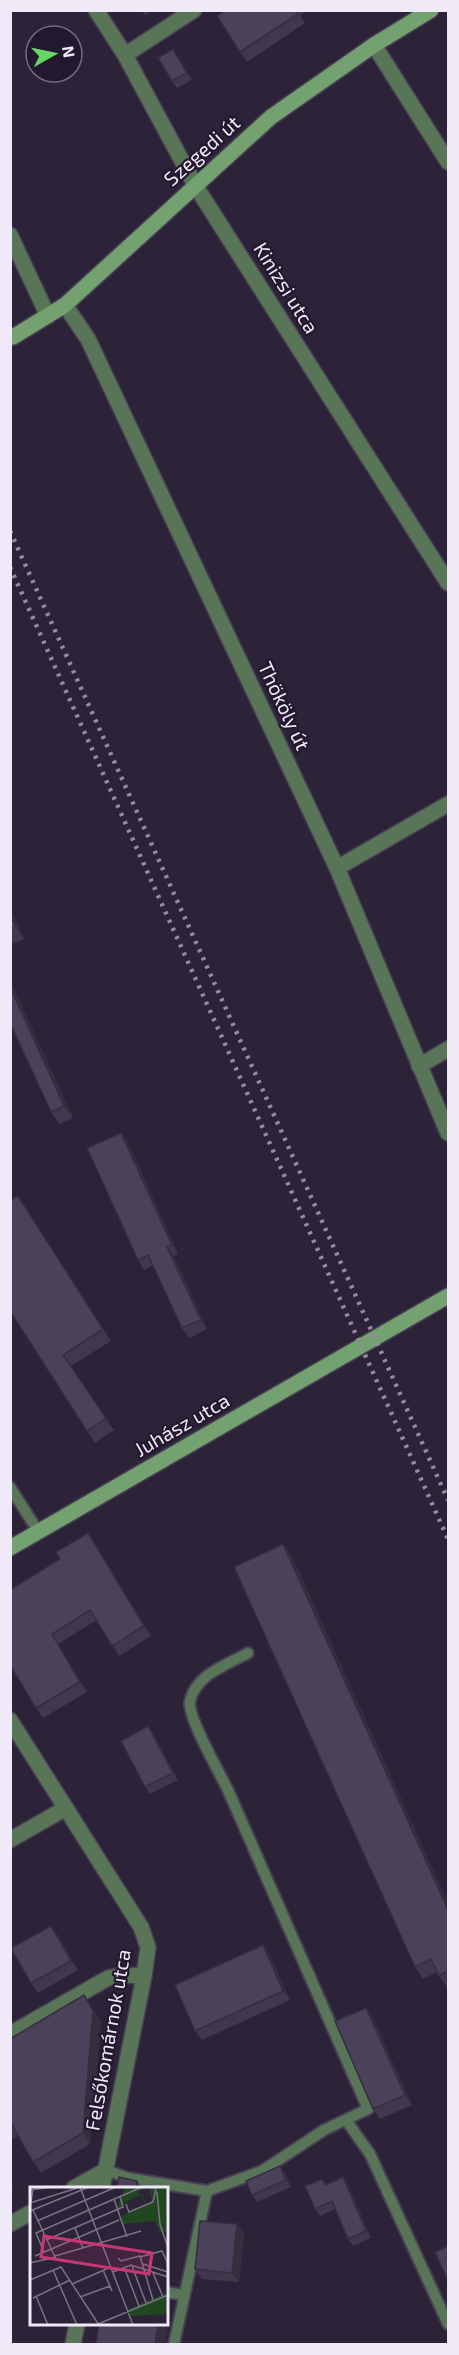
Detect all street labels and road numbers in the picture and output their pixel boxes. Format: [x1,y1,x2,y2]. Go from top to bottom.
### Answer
street label: Szegedi út [158,110,245,191]
street label: Kinizsi utca [249,237,324,337]
street label: Thököly út [254,657,316,754]
street label: Juhász utca [130,1387,233,1461]
street label: Felsőkomárnok utca [79,1947,135,2132]

